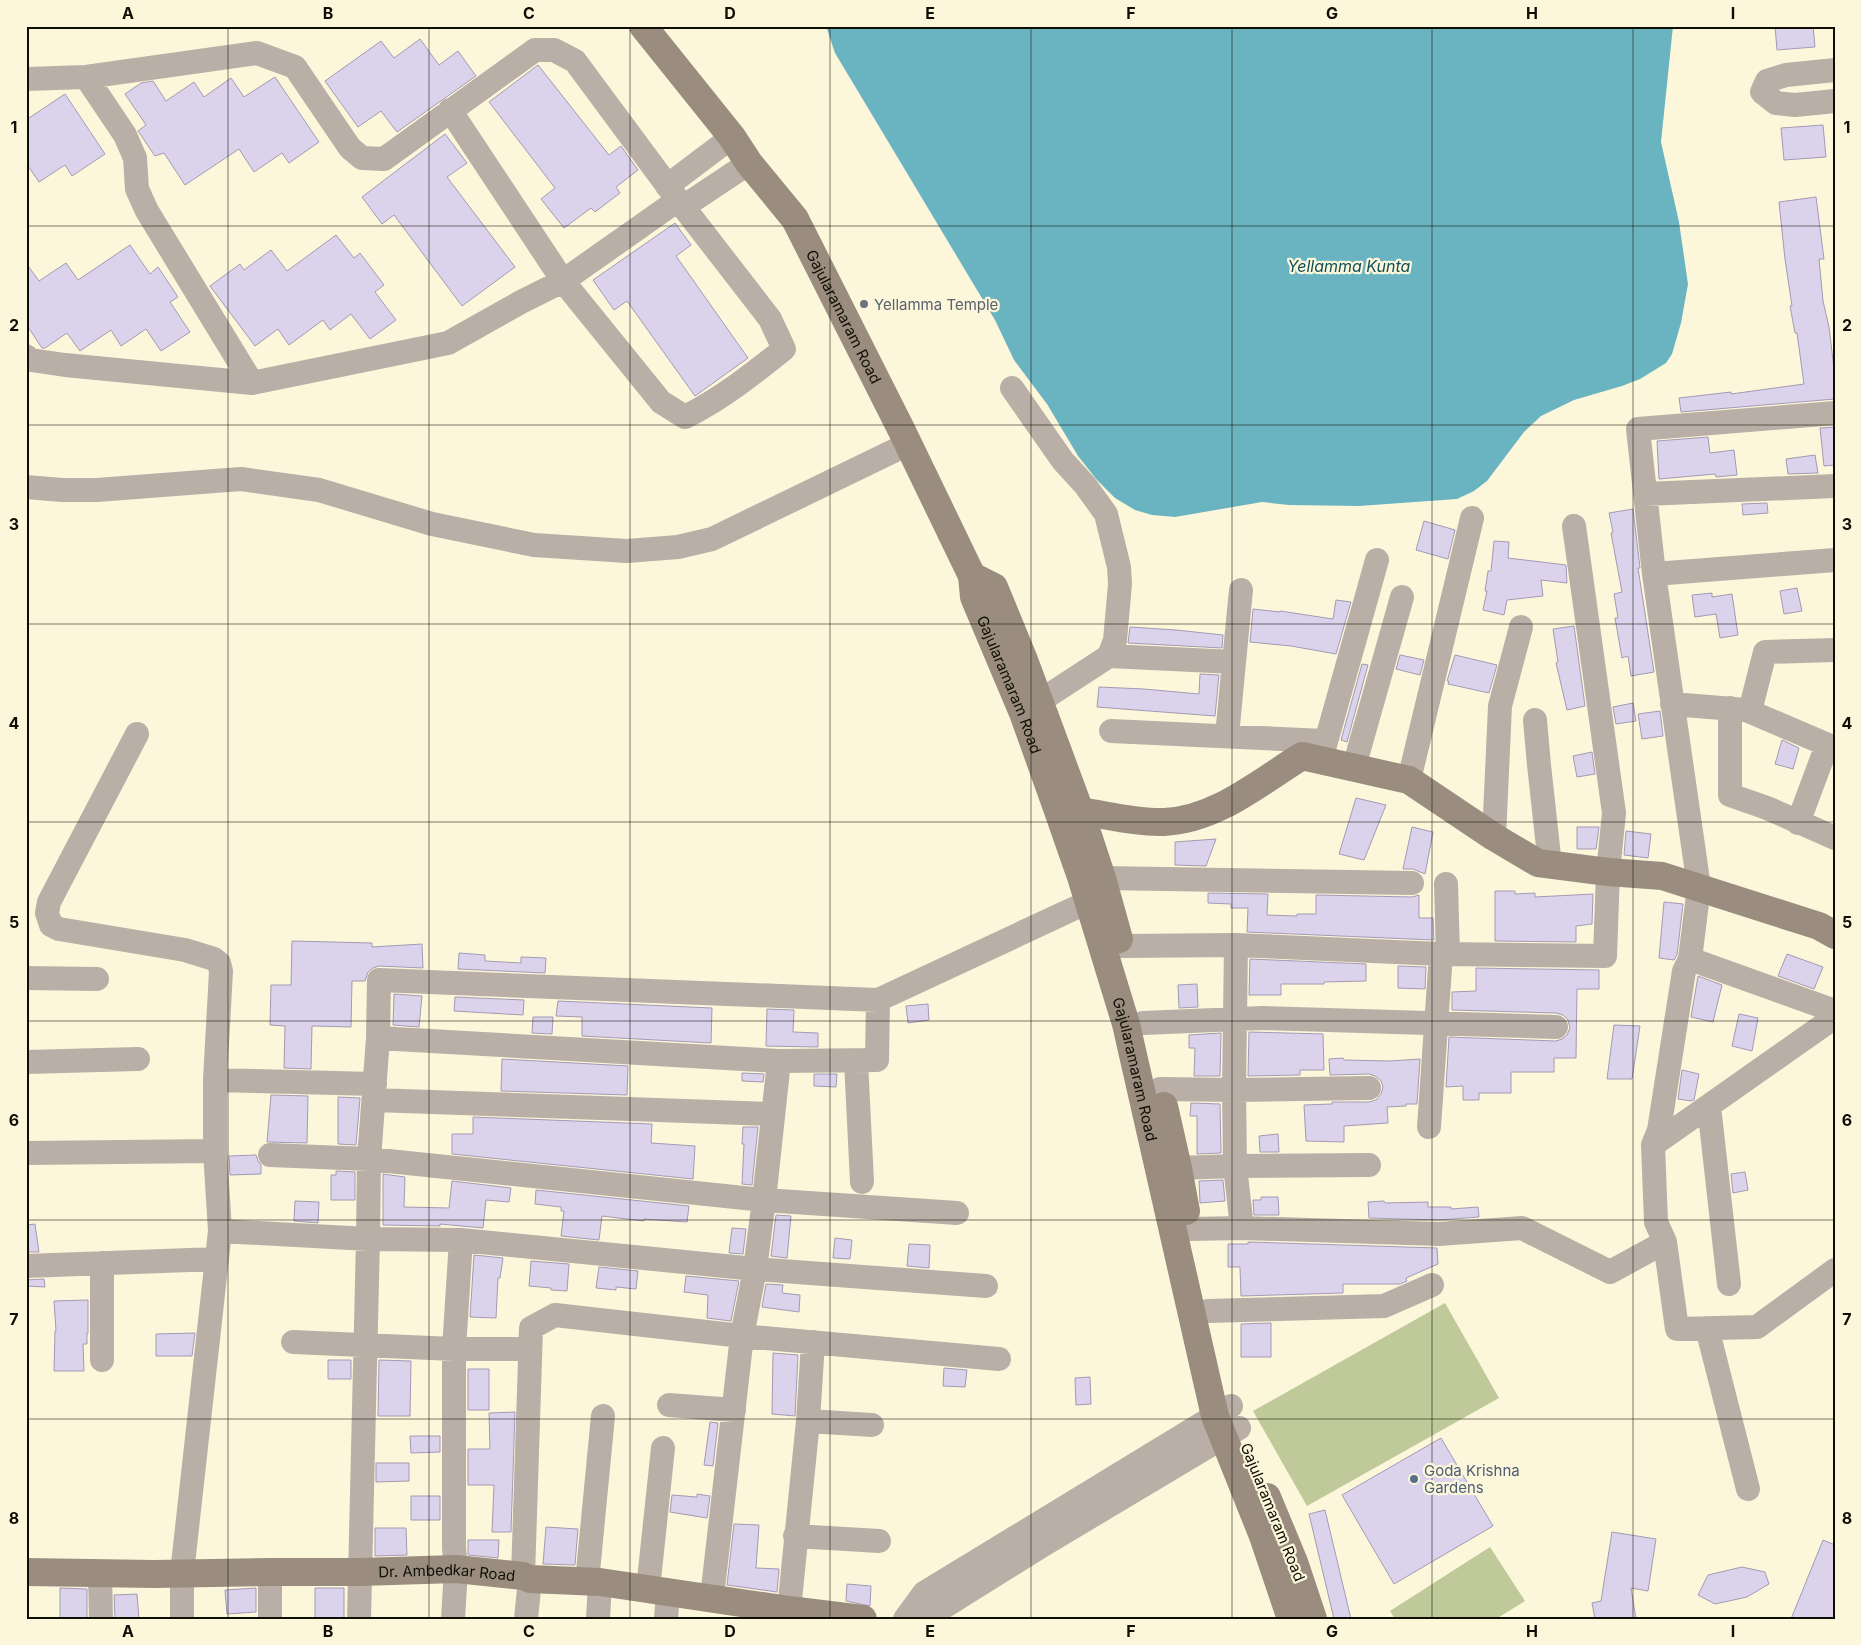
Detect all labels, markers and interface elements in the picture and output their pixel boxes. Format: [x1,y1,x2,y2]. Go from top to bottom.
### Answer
text: A [122,3,134,23]
text: B [323,3,333,23]
text: C [523,3,535,23]
text: D [724,3,736,23]
text: E [925,3,935,23]
text: F [1126,3,1136,23]
text: G [1326,3,1338,23]
text: H [1526,3,1538,23]
text: I [1731,3,1735,23]
text: 1 [11,117,17,137]
text: 1 [1844,117,1850,137]
street label: Gajularamaram Road [802,246,886,387]
water label: Yellamma Kunta [1288,256,1411,276]
place label: Yellamma Temple [874,295,998,314]
marker: Yellamma Temple [858,298,870,310]
text: 2 [9,315,19,335]
text: 2 [1842,315,1852,335]
text: 3 [9,514,19,534]
text: 3 [1842,514,1852,534]
street label: Gajularamaram Road [973,612,1046,756]
text: 4 [9,713,20,733]
text: 4 [1842,713,1853,733]
text: 5 [9,912,19,932]
text: 5 [1842,912,1852,932]
street label: Gajularamaram Road [1109,995,1162,1143]
text: 6 [9,1110,19,1130]
text: 6 [1842,1110,1852,1130]
text: 7 [9,1309,19,1329]
text: 7 [1842,1309,1852,1329]
street label: Gajularamaram Road [1237,1440,1309,1584]
place label: Goda Krishna Gardens [1424,1461,1520,1497]
marker: Goda Krishna Gardens [1408,1473,1420,1485]
text: 8 [9,1508,19,1528]
text: 8 [1842,1508,1852,1528]
street label: Dr. Ambedkar Road [378,1559,516,1585]
text: A [122,1621,134,1641]
text: B [323,1621,333,1641]
text: C [523,1621,535,1641]
text: D [724,1621,736,1641]
text: E [925,1621,935,1641]
text: F [1126,1621,1136,1641]
text: G [1326,1621,1338,1641]
text: H [1526,1621,1538,1641]
text: I [1731,1621,1735,1641]

